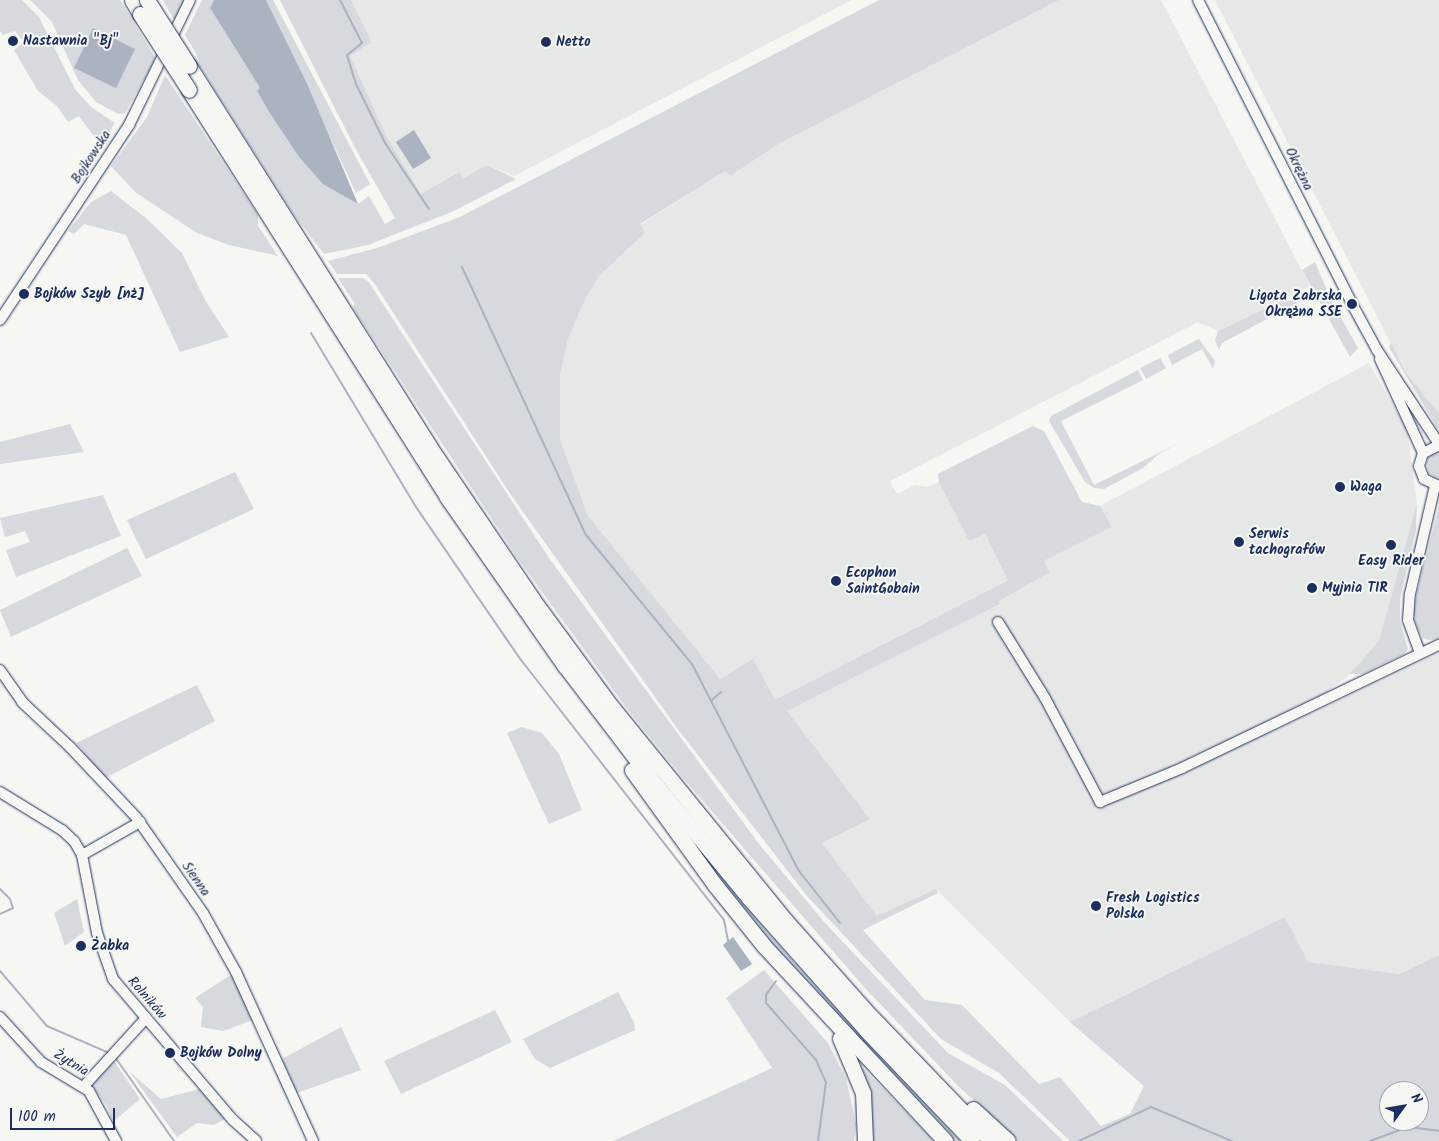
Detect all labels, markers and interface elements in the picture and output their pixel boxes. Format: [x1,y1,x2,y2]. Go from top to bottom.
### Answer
place label: Nastawnia "Bj" [23,33,119,49]
place label: Netto [556,34,591,50]
marker: Nastawnia "Bj" [7,35,19,47]
marker: Netto [540,36,552,48]
street label: Bojkowska [68,127,114,187]
street label: Okrężna [1281,145,1317,193]
place label: Bojków Szyb [nż] [34,286,144,302]
marker: Bojków Szyb [nż] [18,288,30,300]
place label: Ligota Zabrska Okrężna SSE [1249,288,1342,321]
marker: Ligota Zabrska Okrężna SSE [1346,298,1358,310]
place label: Waga [1350,479,1382,495]
marker: Waga [1334,481,1346,493]
place label: Serwis tachografów [1249,526,1325,558]
marker: Serwis tachografów [1233,536,1245,548]
marker: Easy Rider [1385,539,1397,551]
place label: Easy Rider [1358,553,1424,569]
place label: Ecophon SaintGobain [846,565,920,598]
marker: Ecophon SaintGobain [830,575,842,587]
place label: Myjnia TIR [1322,580,1388,596]
marker: Myjnia TIR [1306,582,1318,594]
street label: Sienna [178,858,214,900]
place label: Fresh Logistics Polska [1106,890,1200,922]
marker: Fresh Logistics Polska [1090,900,1102,912]
place label: Żabka [91,938,129,954]
marker: Żabka [75,940,87,952]
street label: Rolników [124,973,170,1023]
place label: Bojków Dolny [180,1045,262,1061]
street label: Żytnia [50,1046,92,1080]
marker: Bojków Dolny [164,1047,176,1059]
north arrow [1379,1081,1429,1131]
text: N [1404,1089,1428,1108]
scale bar [12,1098,118,1130]
text: 100 m [18,1105,56,1129]

